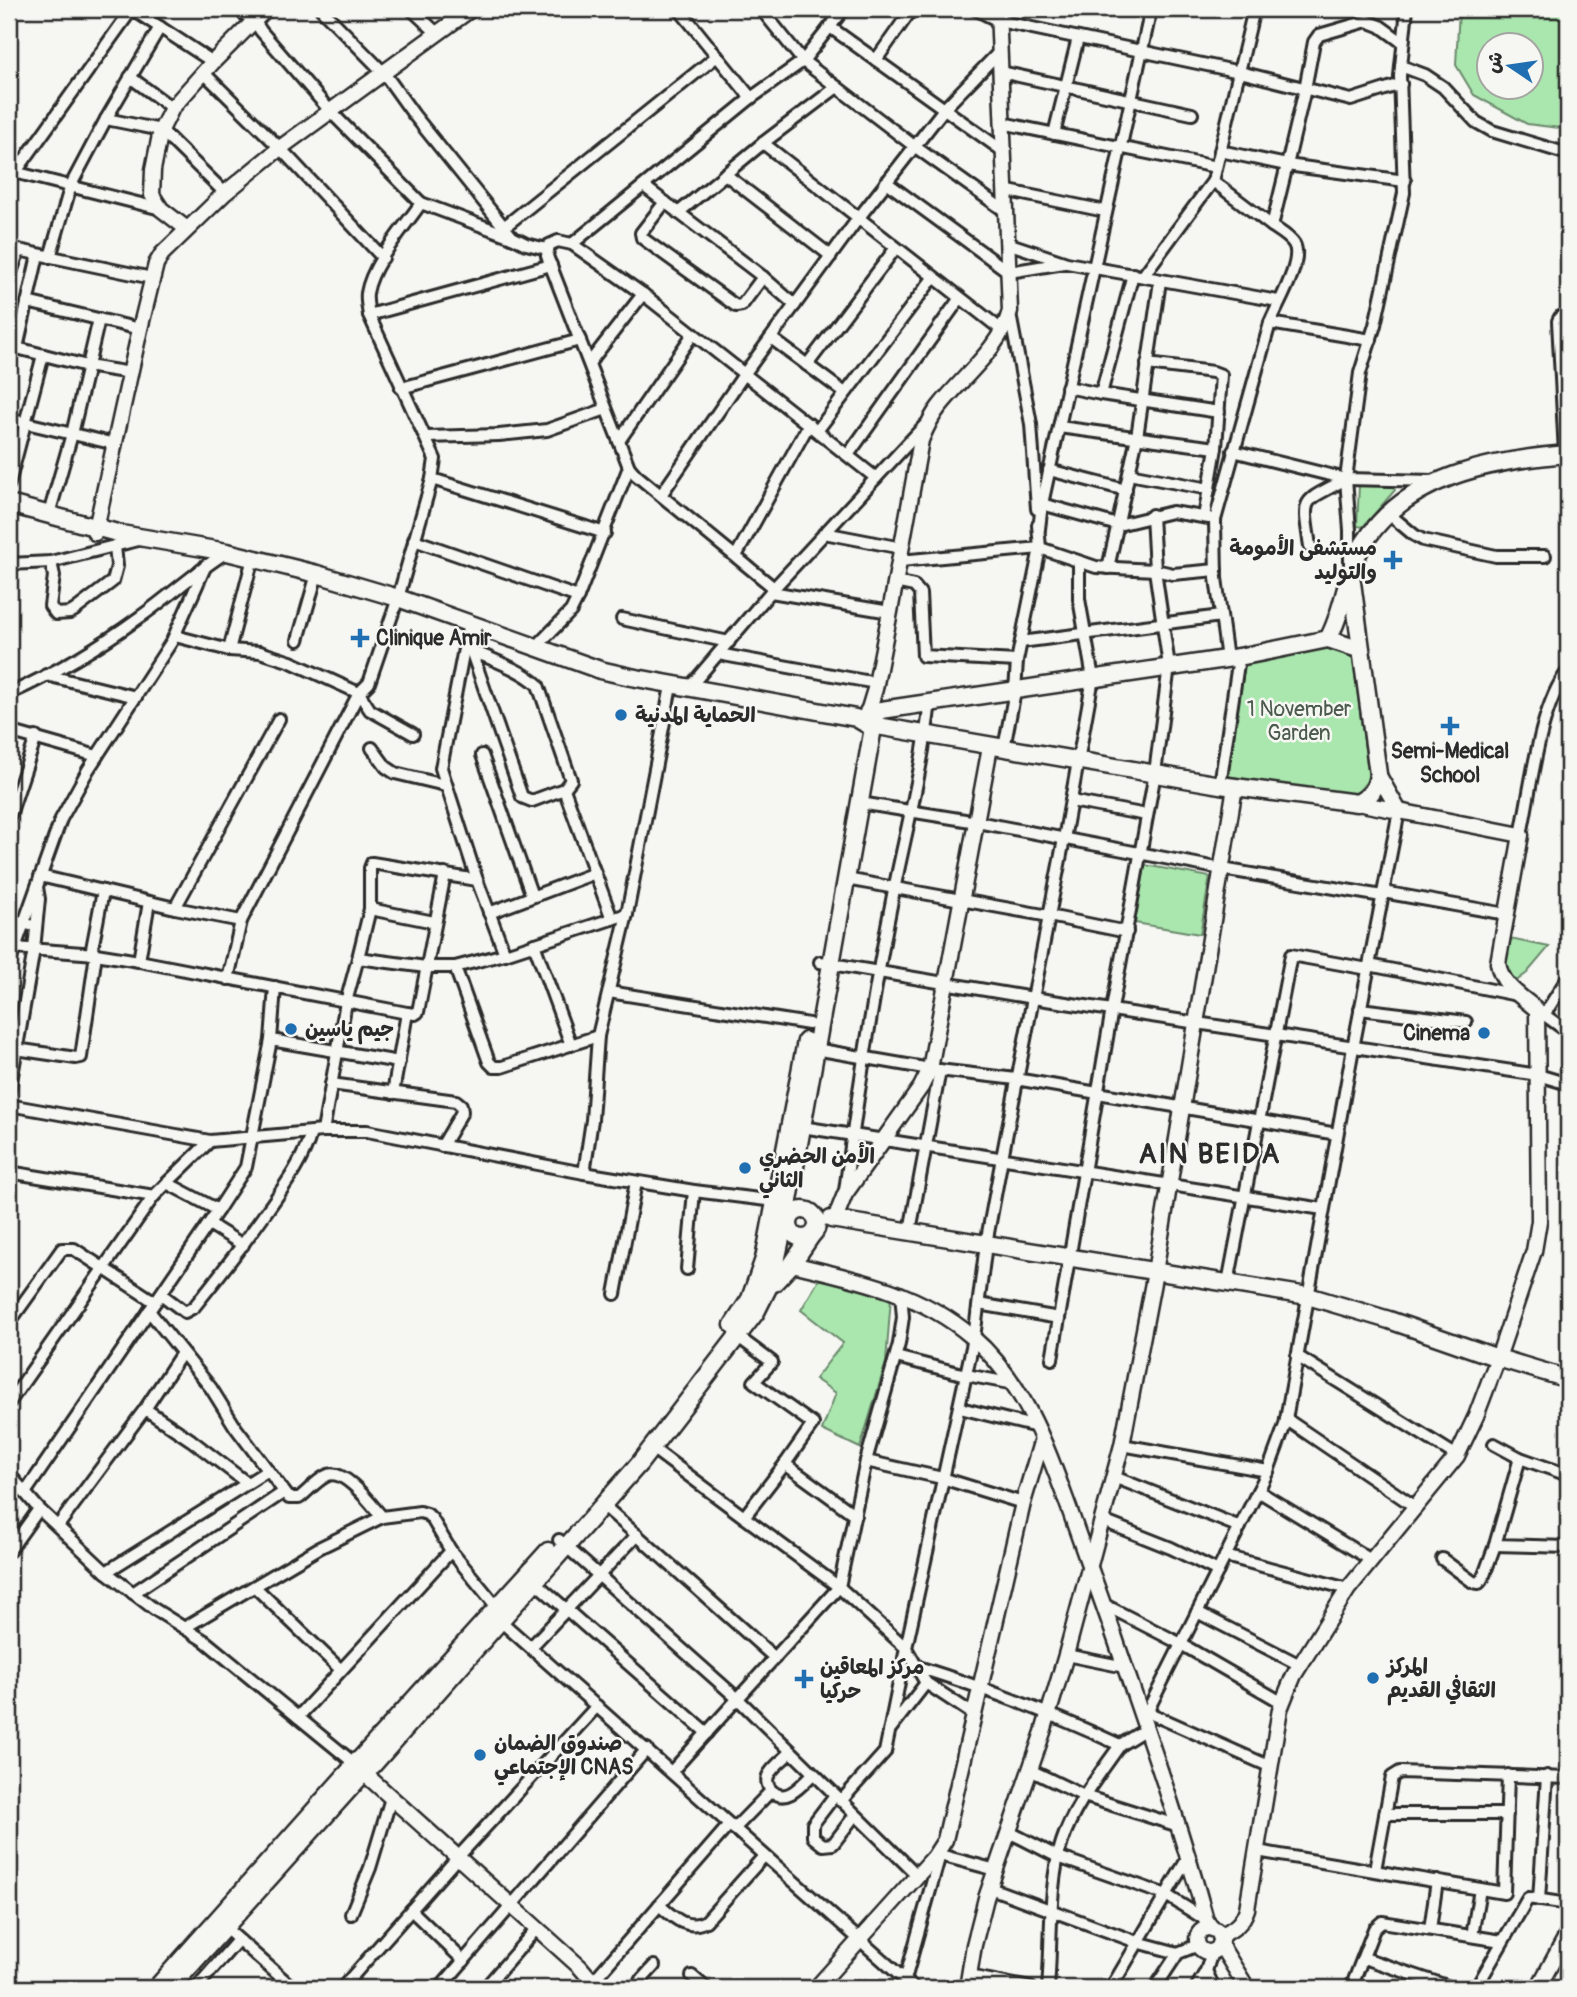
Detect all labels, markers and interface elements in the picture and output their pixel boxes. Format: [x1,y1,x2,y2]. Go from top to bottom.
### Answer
north arrow [1476,32,1546,102]
text: ش [1480,49,1508,75]
place label: مستشفى الأمومة والتوليد [1229,534,1377,586]
marker: مستشفى الأمومة والتوليد [1383,550,1403,570]
place label: Clinique Amir [376,625,492,652]
marker: Clinique Amir [350,628,370,648]
park label: 1 November Garden [1247,696,1352,747]
place label: الحماية المدنية [635,702,756,729]
marker: الحماية المدنية [613,707,629,723]
marker: Semi-Medical School [1440,716,1460,736]
place label: Semi-Medical School [1391,738,1509,789]
place label: جيم ياسين [305,1016,394,1045]
place label: Cinema [1403,1020,1470,1047]
marker: جيم ياسين [283,1021,299,1037]
marker: Cinema [1476,1025,1492,1041]
district label: AIN BEIDA [1138,1137,1282,1172]
place label: الأمن الحضري الثاني [759,1142,875,1199]
marker: الأمن الحضري الثاني [737,1160,753,1176]
place label: المركز الثقافي القديم [1385,1653,1496,1706]
place label: مركز المعاقين حركيا [820,1654,924,1705]
marker: مركز المعاقين حركيا [794,1669,814,1689]
marker: المركز الثقافي القديم [1365,1670,1381,1686]
place label: صندوق الضمان الإجتماعي CNAS [494,1730,634,1786]
marker: صندوق الضمان الإجتماعي CNAS [472,1747,488,1763]

